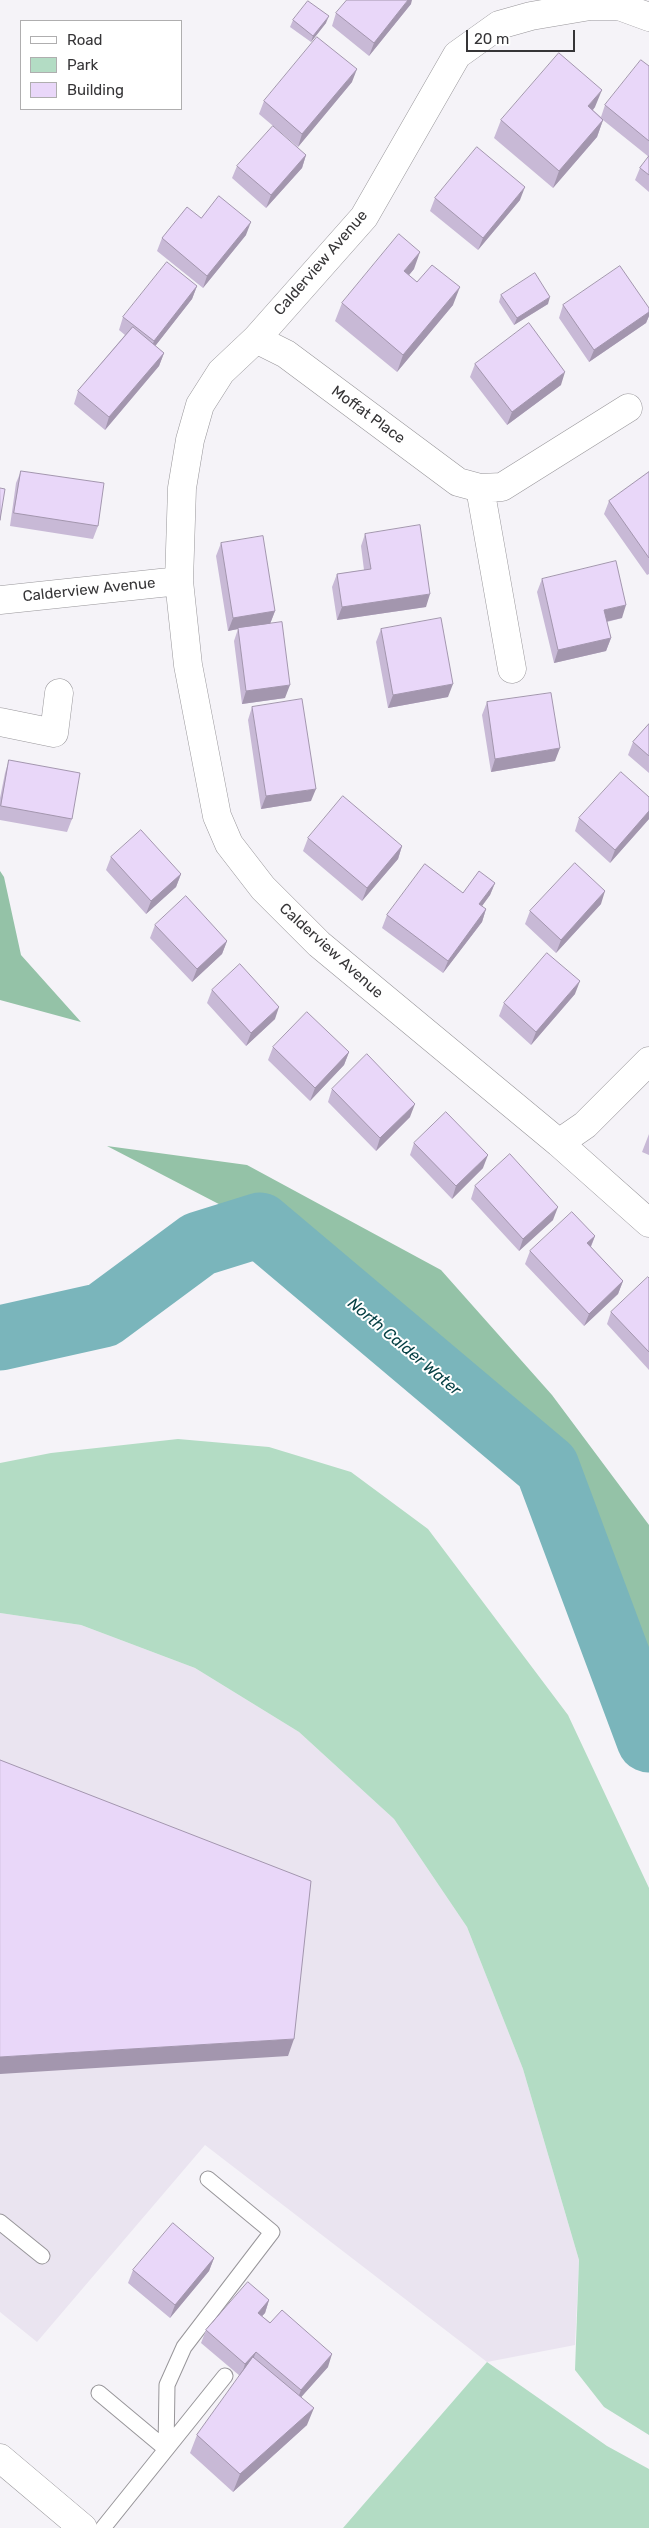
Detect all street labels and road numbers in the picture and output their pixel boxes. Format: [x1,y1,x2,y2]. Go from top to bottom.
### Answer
street label: Calderview Avenue [270,207,372,319]
street label: Moffat Place [328,382,408,448]
street label: Calderview Avenue [22,574,156,606]
street label: Calderview Avenue [275,900,387,1002]

